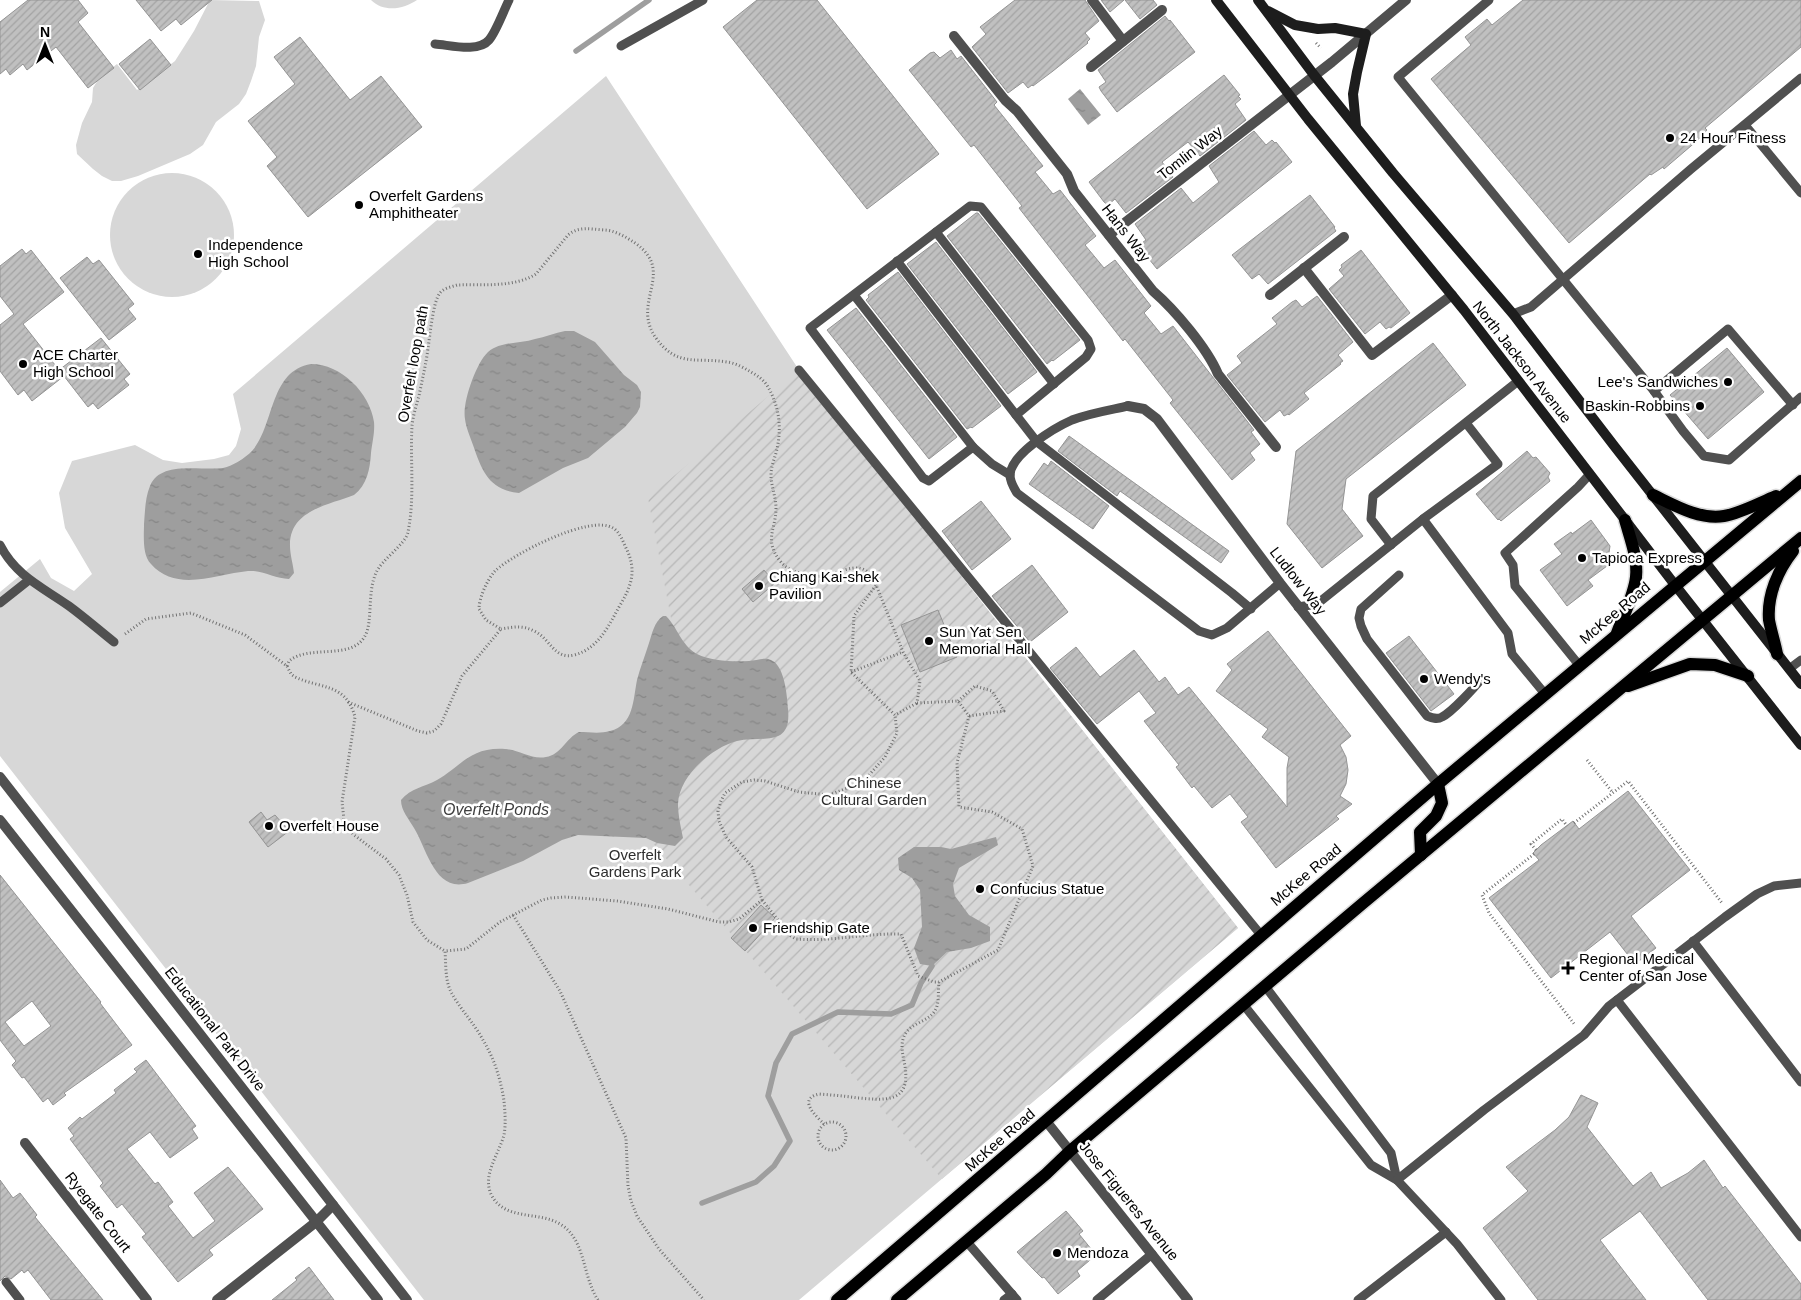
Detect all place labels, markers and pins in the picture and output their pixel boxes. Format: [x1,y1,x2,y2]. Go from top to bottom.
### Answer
place label: 24 Hour Fitness [1680,129,1786,146]
marker: 24 Hour Fitness [1664,132,1676,144]
place label: Overfelt Gardens Amphitheater [369,187,483,221]
marker: Overfelt Gardens Amphitheater [353,199,365,211]
place label: Independence High School [208,236,303,270]
marker: Independence High School [192,248,204,260]
place label: ACE Charter High School [33,346,118,380]
marker: ACE Charter High School [17,358,29,370]
place label: Lee's Sandwiches [1598,373,1718,390]
marker: Lee's Sandwiches [1722,376,1734,388]
place label: Baskin-Robbins [1585,397,1690,414]
marker: Baskin-Robbins [1694,400,1706,412]
place label: Tapioca Express [1592,549,1702,566]
marker: Tapioca Express [1576,552,1588,564]
place label: Chiang Kai-shek Pavilion [769,568,880,602]
marker: Chiang Kai-shek Pavilion [753,580,765,592]
place label: Sun Yat Sen Memorial Hall [939,623,1031,657]
marker: Sun Yat Sen Memorial Hall [923,635,935,647]
place label: Wendy's [1434,670,1491,687]
marker: Wendy's [1418,673,1430,685]
place label: Overfelt House [279,817,379,834]
marker: Overfelt House [263,820,275,832]
place label: Confucius Statue [990,880,1104,897]
marker: Confucius Statue [974,883,986,895]
place label: Friendship Gate [763,919,870,936]
marker: Friendship Gate [747,922,759,934]
place label: Regional Medical Center of San Jose [1579,950,1707,984]
marker: Regional Medical Center of San Jose [1561,961,1575,975]
place label: Mendoza [1067,1244,1129,1261]
marker: Mendoza [1051,1247,1063,1259]

